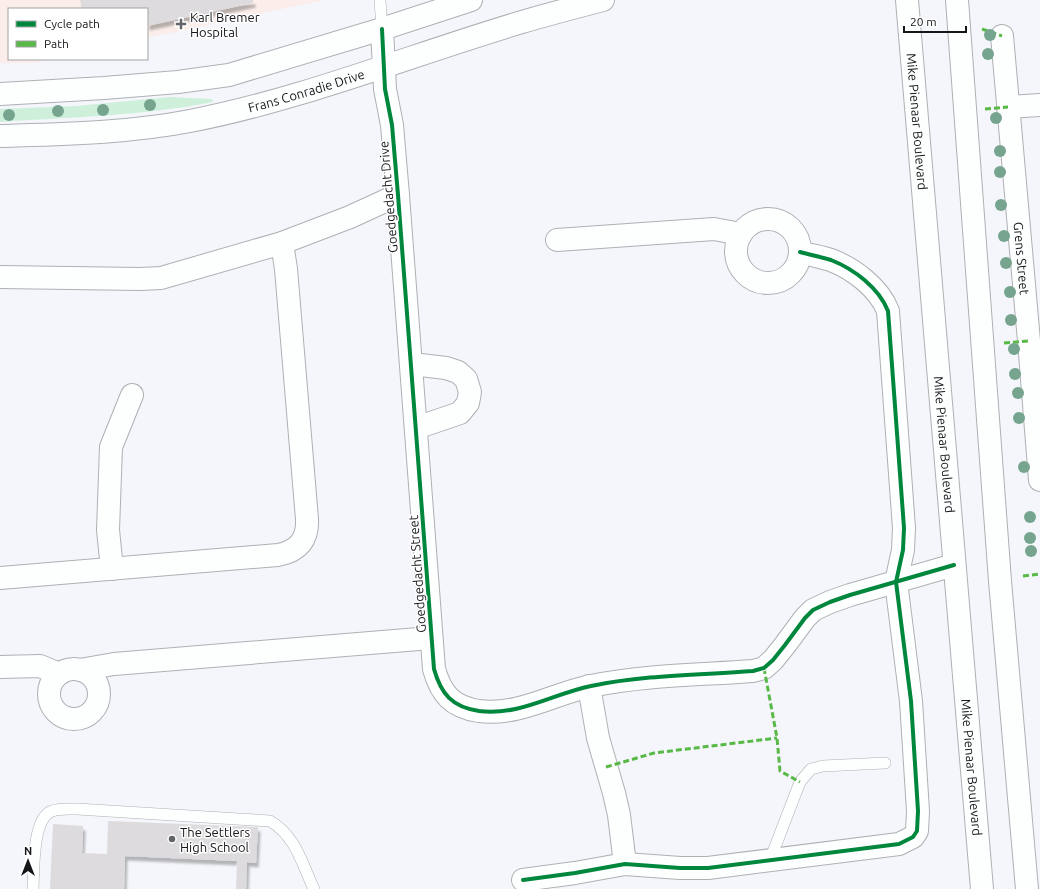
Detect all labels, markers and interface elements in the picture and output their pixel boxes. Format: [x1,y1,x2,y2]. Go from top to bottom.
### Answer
legend [8,8,148,60]
scale bar [904,8,966,34]
place label: Karl Bremer Hospital [190,10,260,39]
text: 20 m [910,15,937,28]
text: Cycle path [44,17,100,30]
marker: Karl Bremer Hospital [175,18,187,30]
text: Path [44,37,69,50]
street label: Mike Pienaar Boulevard [905,53,930,191]
street label: Frans Conradie Drive [247,67,366,115]
street label: Goedgedacht Drive [376,140,400,254]
street label: Grens Street [1011,221,1032,295]
street label: Mike Pienaar Boulevard [932,375,957,513]
street label: Goedgedacht Street [406,515,428,633]
street label: Mike Pienaar Boulevard [959,698,984,836]
place label: The Settlers High School [180,825,251,854]
marker: The Settlers High School [167,834,177,844]
north arrow [8,841,48,881]
text: N [24,845,32,857]

